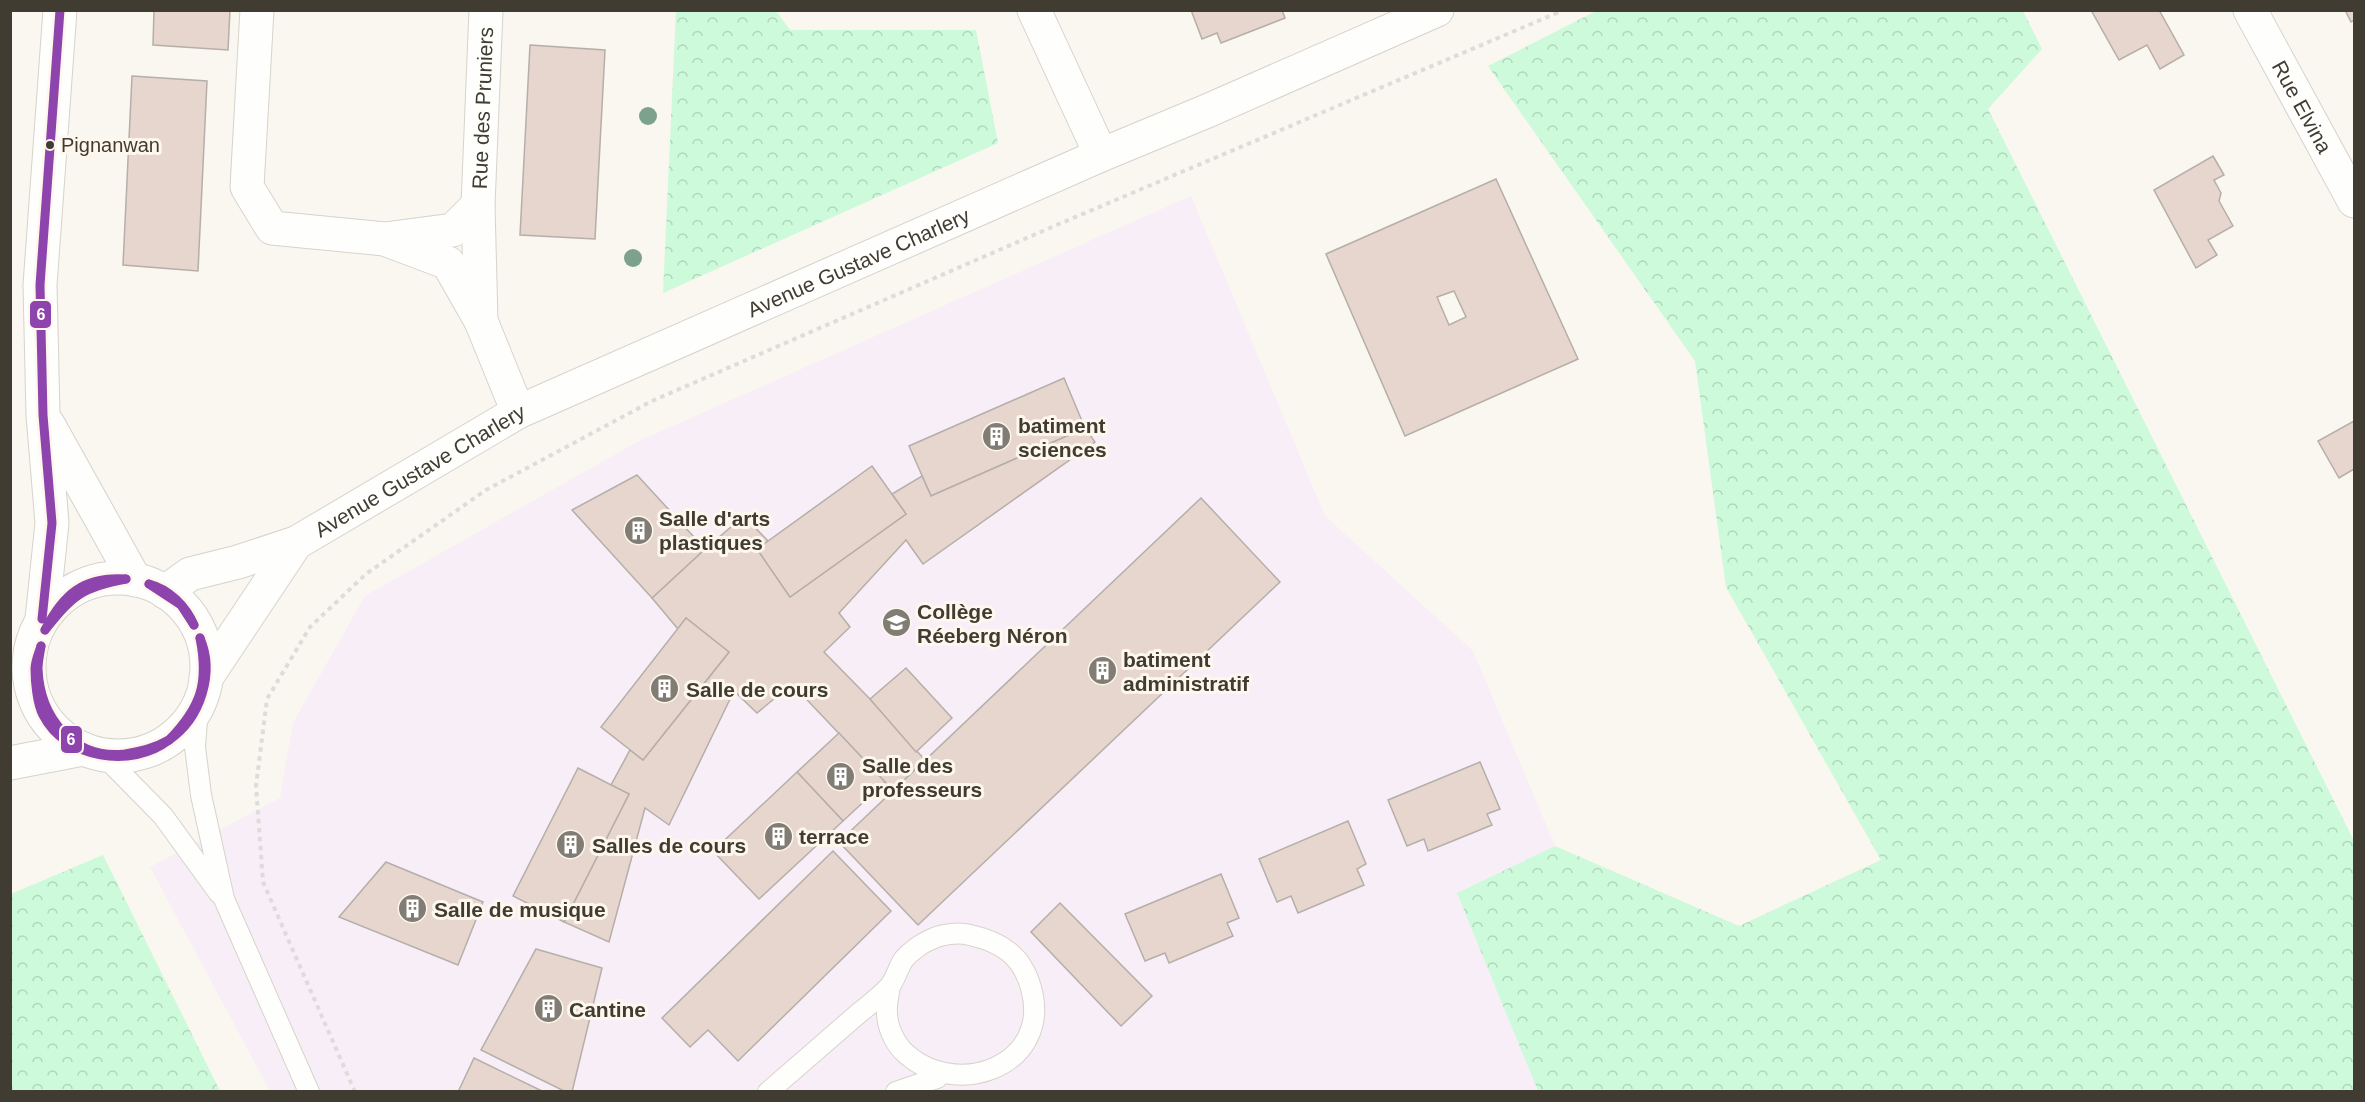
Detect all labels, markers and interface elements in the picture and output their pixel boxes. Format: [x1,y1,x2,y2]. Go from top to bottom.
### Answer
street label: Rue des Pruniers [467,27,497,190]
street label: Rue Elvina [2268,56,2337,157]
place label: Pignanwan [61,134,160,156]
marker: Pignanwan [44,139,56,151]
street label: Avenue Gustave Charlery [744,203,973,321]
line badge: 6 [29,300,52,329]
text: 6 [37,306,46,323]
street label: Avenue Gustave Charlery [310,399,529,541]
place label: batiment sciences [1018,414,1107,461]
building icon: batiment sciences [981,421,1013,453]
place label: Salle d'arts plastiques [659,507,770,554]
building icon: Salle d'arts plastiques [622,514,654,546]
place label: Collège Réeberg Néron [917,600,1068,647]
school or university icon: Collège Réeberg Néron [880,607,912,639]
place label: batiment administratif [1123,648,1250,695]
building icon: batiment administratif [1086,655,1118,687]
building icon: Salle de cours [649,673,681,705]
place label: Salle de cours [686,678,828,701]
line badge: 6 [60,725,83,754]
text: 6 [67,731,76,748]
place label: Salle des professeurs [862,754,982,801]
building icon: Salle des professeurs [825,761,857,793]
building icon: terrace [762,820,794,852]
place label: terrace [799,825,869,848]
building icon: Salles de cours [555,829,587,861]
place label: Salles de cours [592,834,746,857]
building icon: Salle de musique [397,893,429,925]
place label: Salle de musique [434,898,606,921]
building icon: Cantine [532,993,564,1025]
place label: Cantine [569,998,646,1021]

